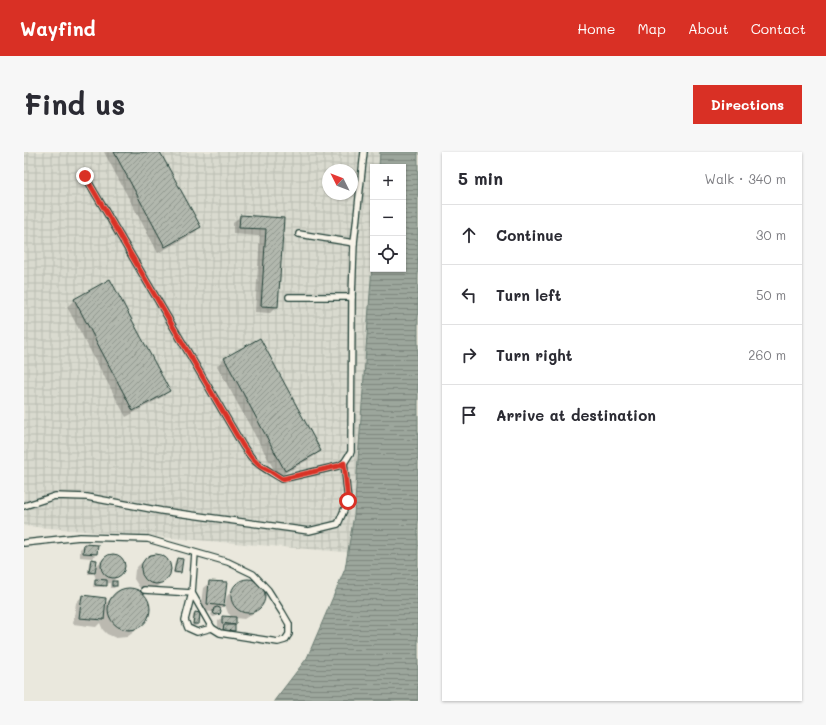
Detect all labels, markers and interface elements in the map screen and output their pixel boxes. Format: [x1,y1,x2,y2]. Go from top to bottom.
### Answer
text: Wayfind [20,16,96,41]
text: Home [577,19,615,38]
text: Map [637,19,666,38]
text: About [688,19,729,38]
text: Contact [751,19,806,38]
button: Directions [693,85,802,124]
text: Find us [24,86,125,122]
north arrow [322,164,358,200]
map controls [370,164,406,272]
button: + [370,164,406,200]
route end [76,167,94,185]
text: 5 min [458,167,503,189]
text: Walk · 340 m [705,170,786,187]
button: − [370,200,406,236]
icon: ahead [458,224,480,246]
text: Continue [496,225,563,245]
text: 30 m [756,226,786,243]
button: locate [370,236,406,272]
icon: left [458,284,480,306]
text: Turn left [496,285,561,305]
text: 50 m [756,286,786,303]
icon: right [458,344,480,366]
text: Turn right [496,345,573,365]
text: 260 m [748,346,786,363]
icon: arrive [458,404,480,426]
text: Arrive at destination [496,405,656,425]
route start [339,492,357,510]

